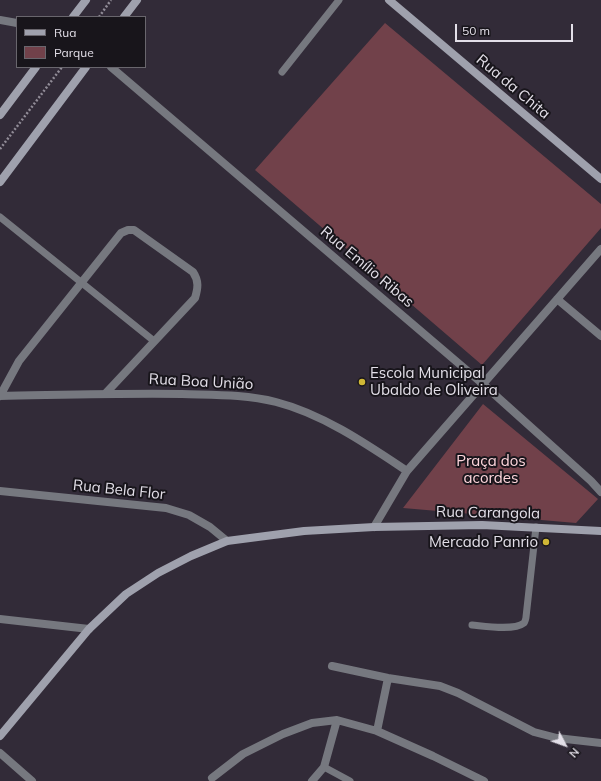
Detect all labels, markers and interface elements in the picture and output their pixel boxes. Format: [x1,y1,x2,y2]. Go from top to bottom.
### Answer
legend [16,16,146,68]
scale bar [457,16,575,42]
text: 50 m [462,23,490,38]
text: Rua [54,25,76,40]
text: Parque [54,45,94,60]
street label: Rua da Chita [472,51,554,123]
street label: Rua Emílio Ribas [317,223,417,311]
place label: Escola Municipal Ubaldo de Oliveira [370,364,498,399]
street label: Rua Boa União [148,370,254,394]
marker: Escola Municipal Ubaldo de Oliveira [357,377,367,387]
park label: Praça dos acordes [456,452,526,487]
street label: Rua Bela Flor [72,476,166,504]
street label: Rua Carangola [436,503,540,523]
place label: Mercado Panrio [429,533,538,551]
marker: Mercado Panrio [541,537,551,547]
north arrow [545,725,585,765]
text: N [566,745,582,761]

